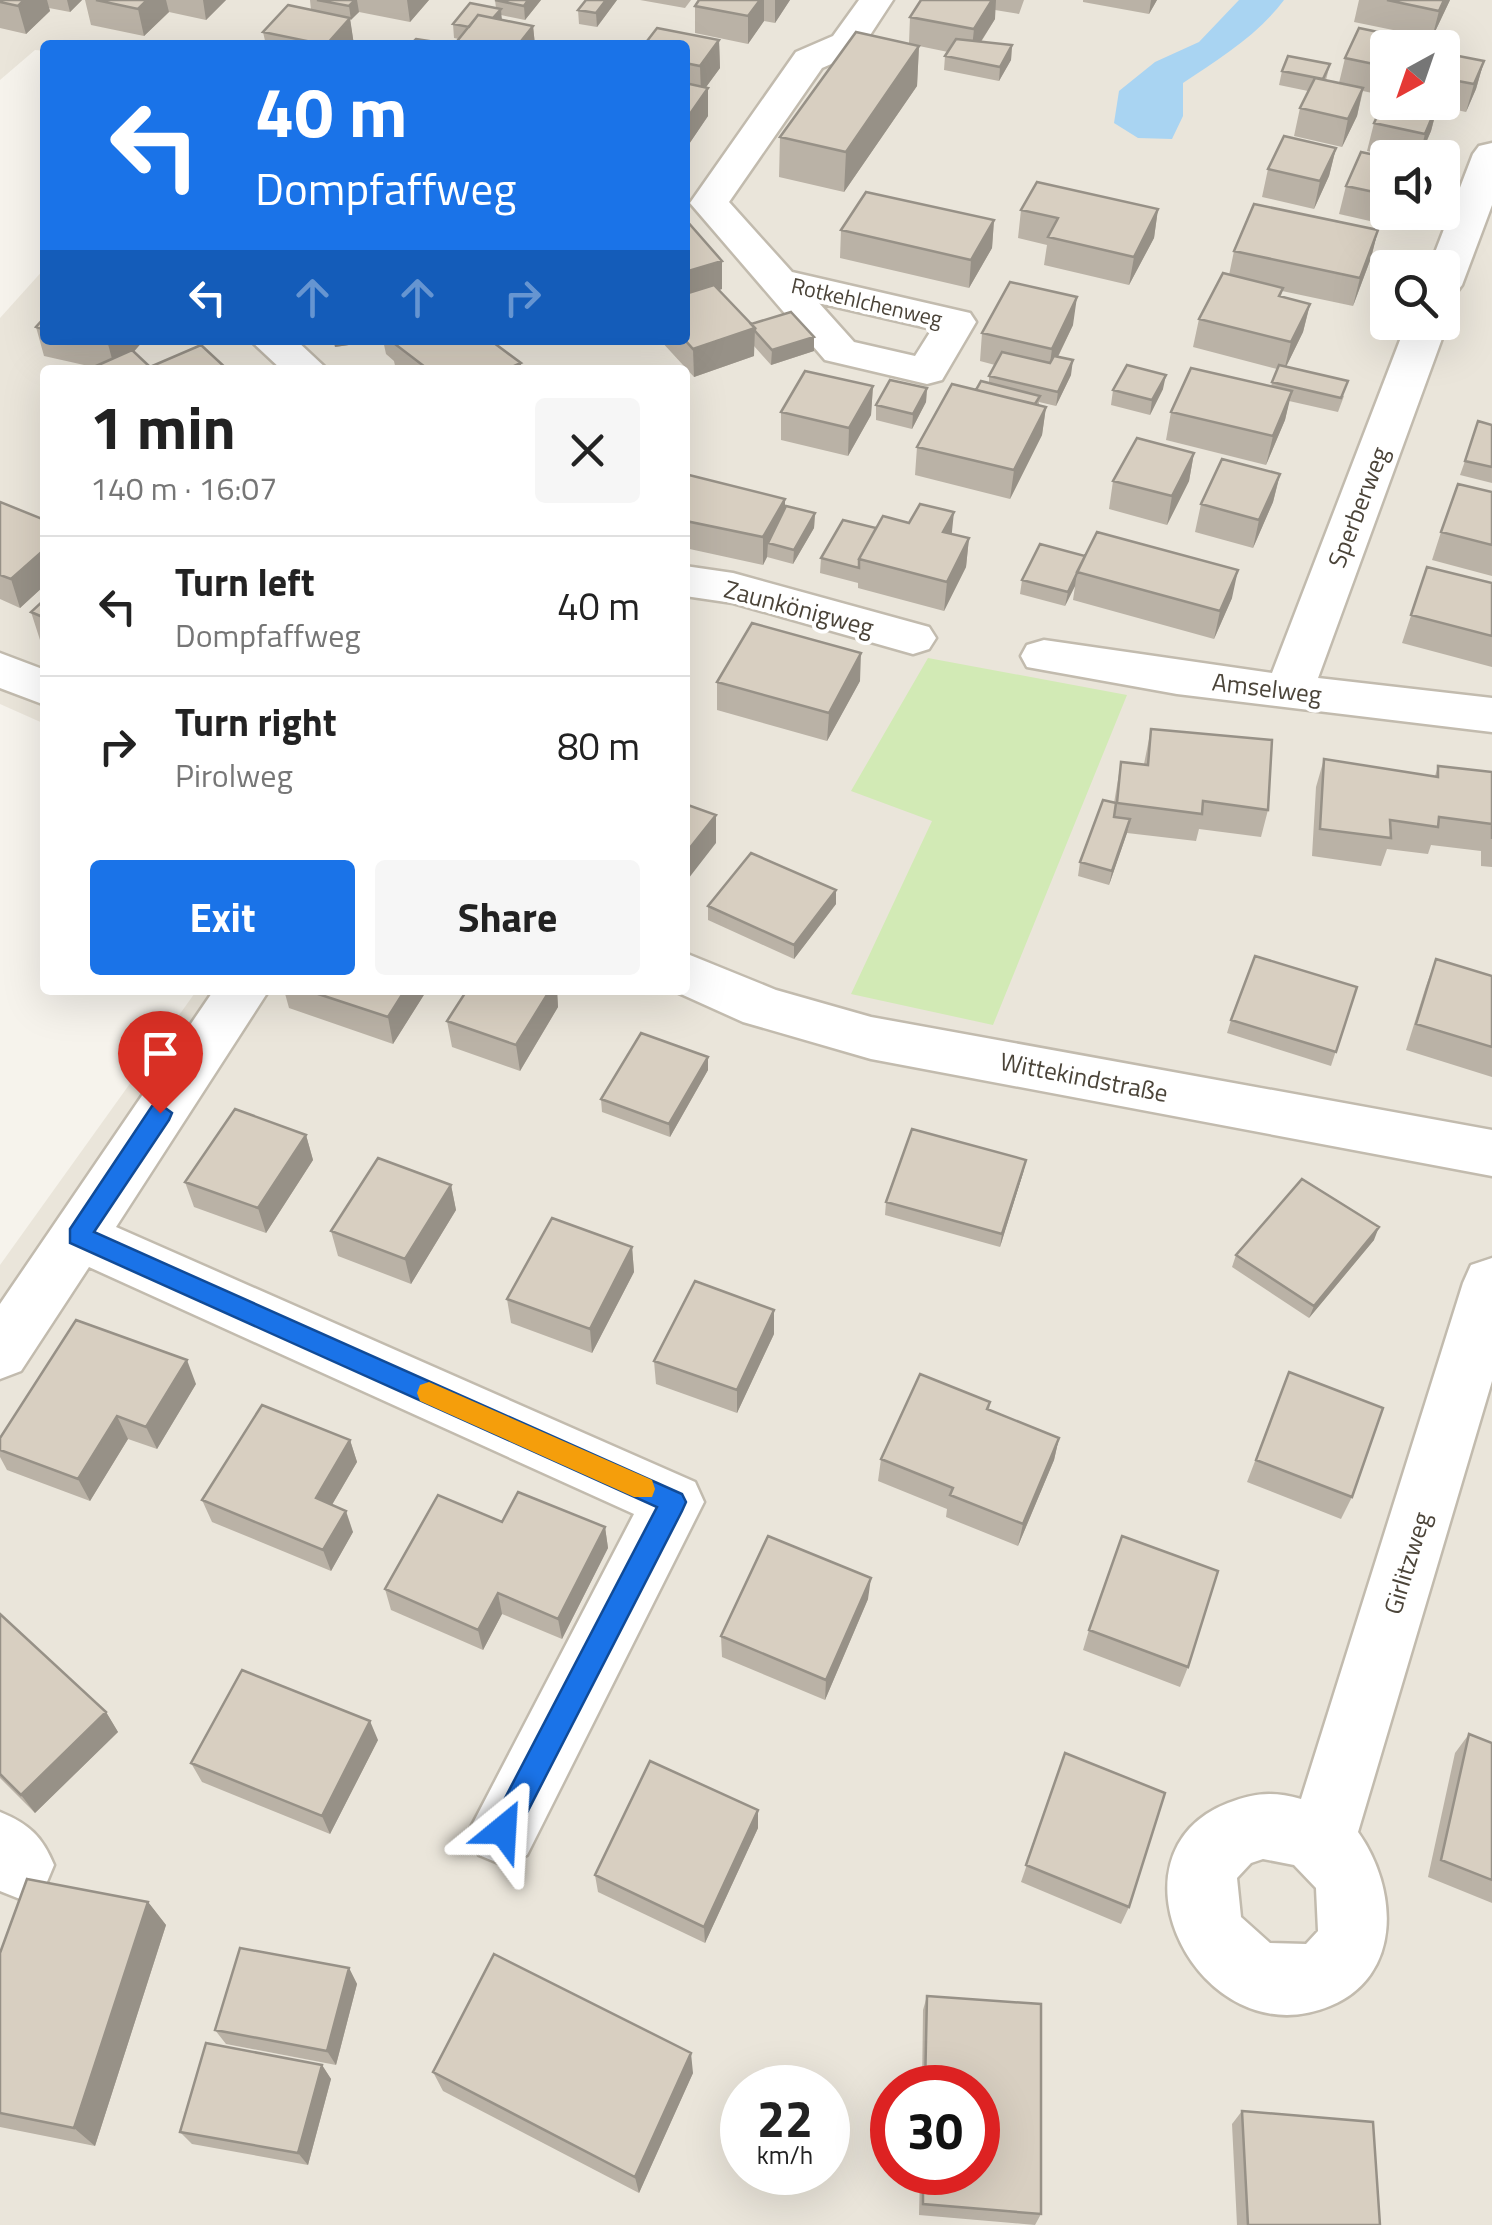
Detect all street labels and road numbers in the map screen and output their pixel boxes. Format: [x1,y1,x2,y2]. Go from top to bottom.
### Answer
street label: Rotkehlchenweg [788,268,946,336]
street label: Sperberweg [1318,441,1399,573]
street label: Zaunkönigweg [720,570,878,646]
street label: Amselweg [1210,662,1324,714]
street label: Wittekindstraße [997,1042,1171,1112]
street label: Girlitzweg [1373,1507,1441,1619]

